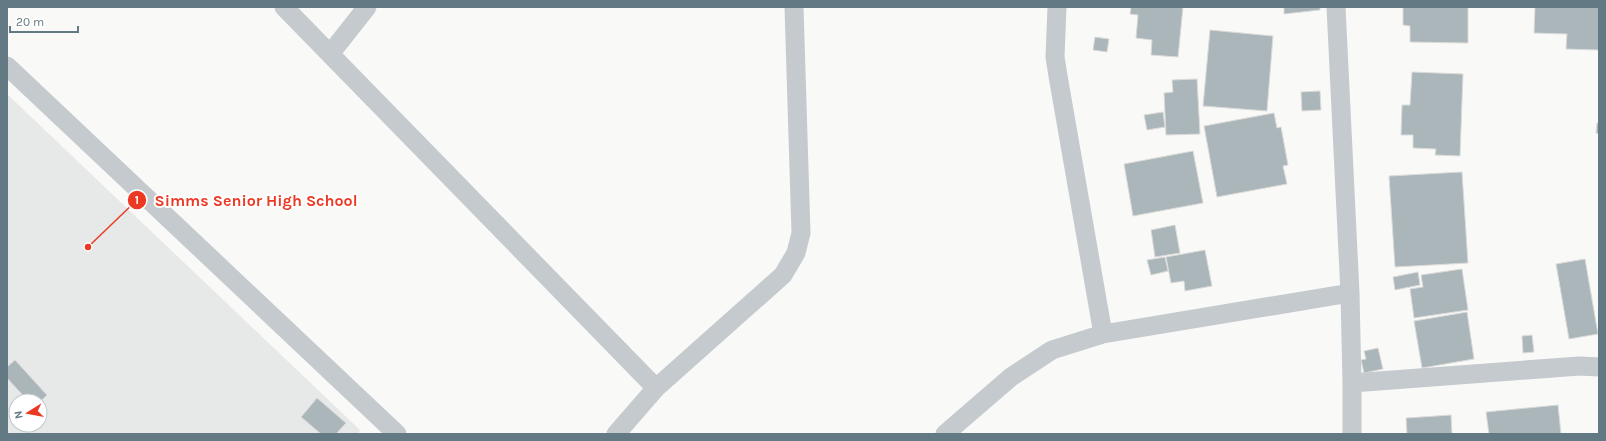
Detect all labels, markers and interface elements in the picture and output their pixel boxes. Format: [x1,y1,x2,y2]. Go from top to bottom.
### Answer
scale bar [10,8,78,34]
text: 20 m [16,15,44,29]
callout: Simms Senior High School [127,186,366,214]
text: Simms Senior High School [154,191,358,210]
text: 1 [135,193,139,207]
north arrow [8,393,48,433]
text: N [12,410,26,420]

